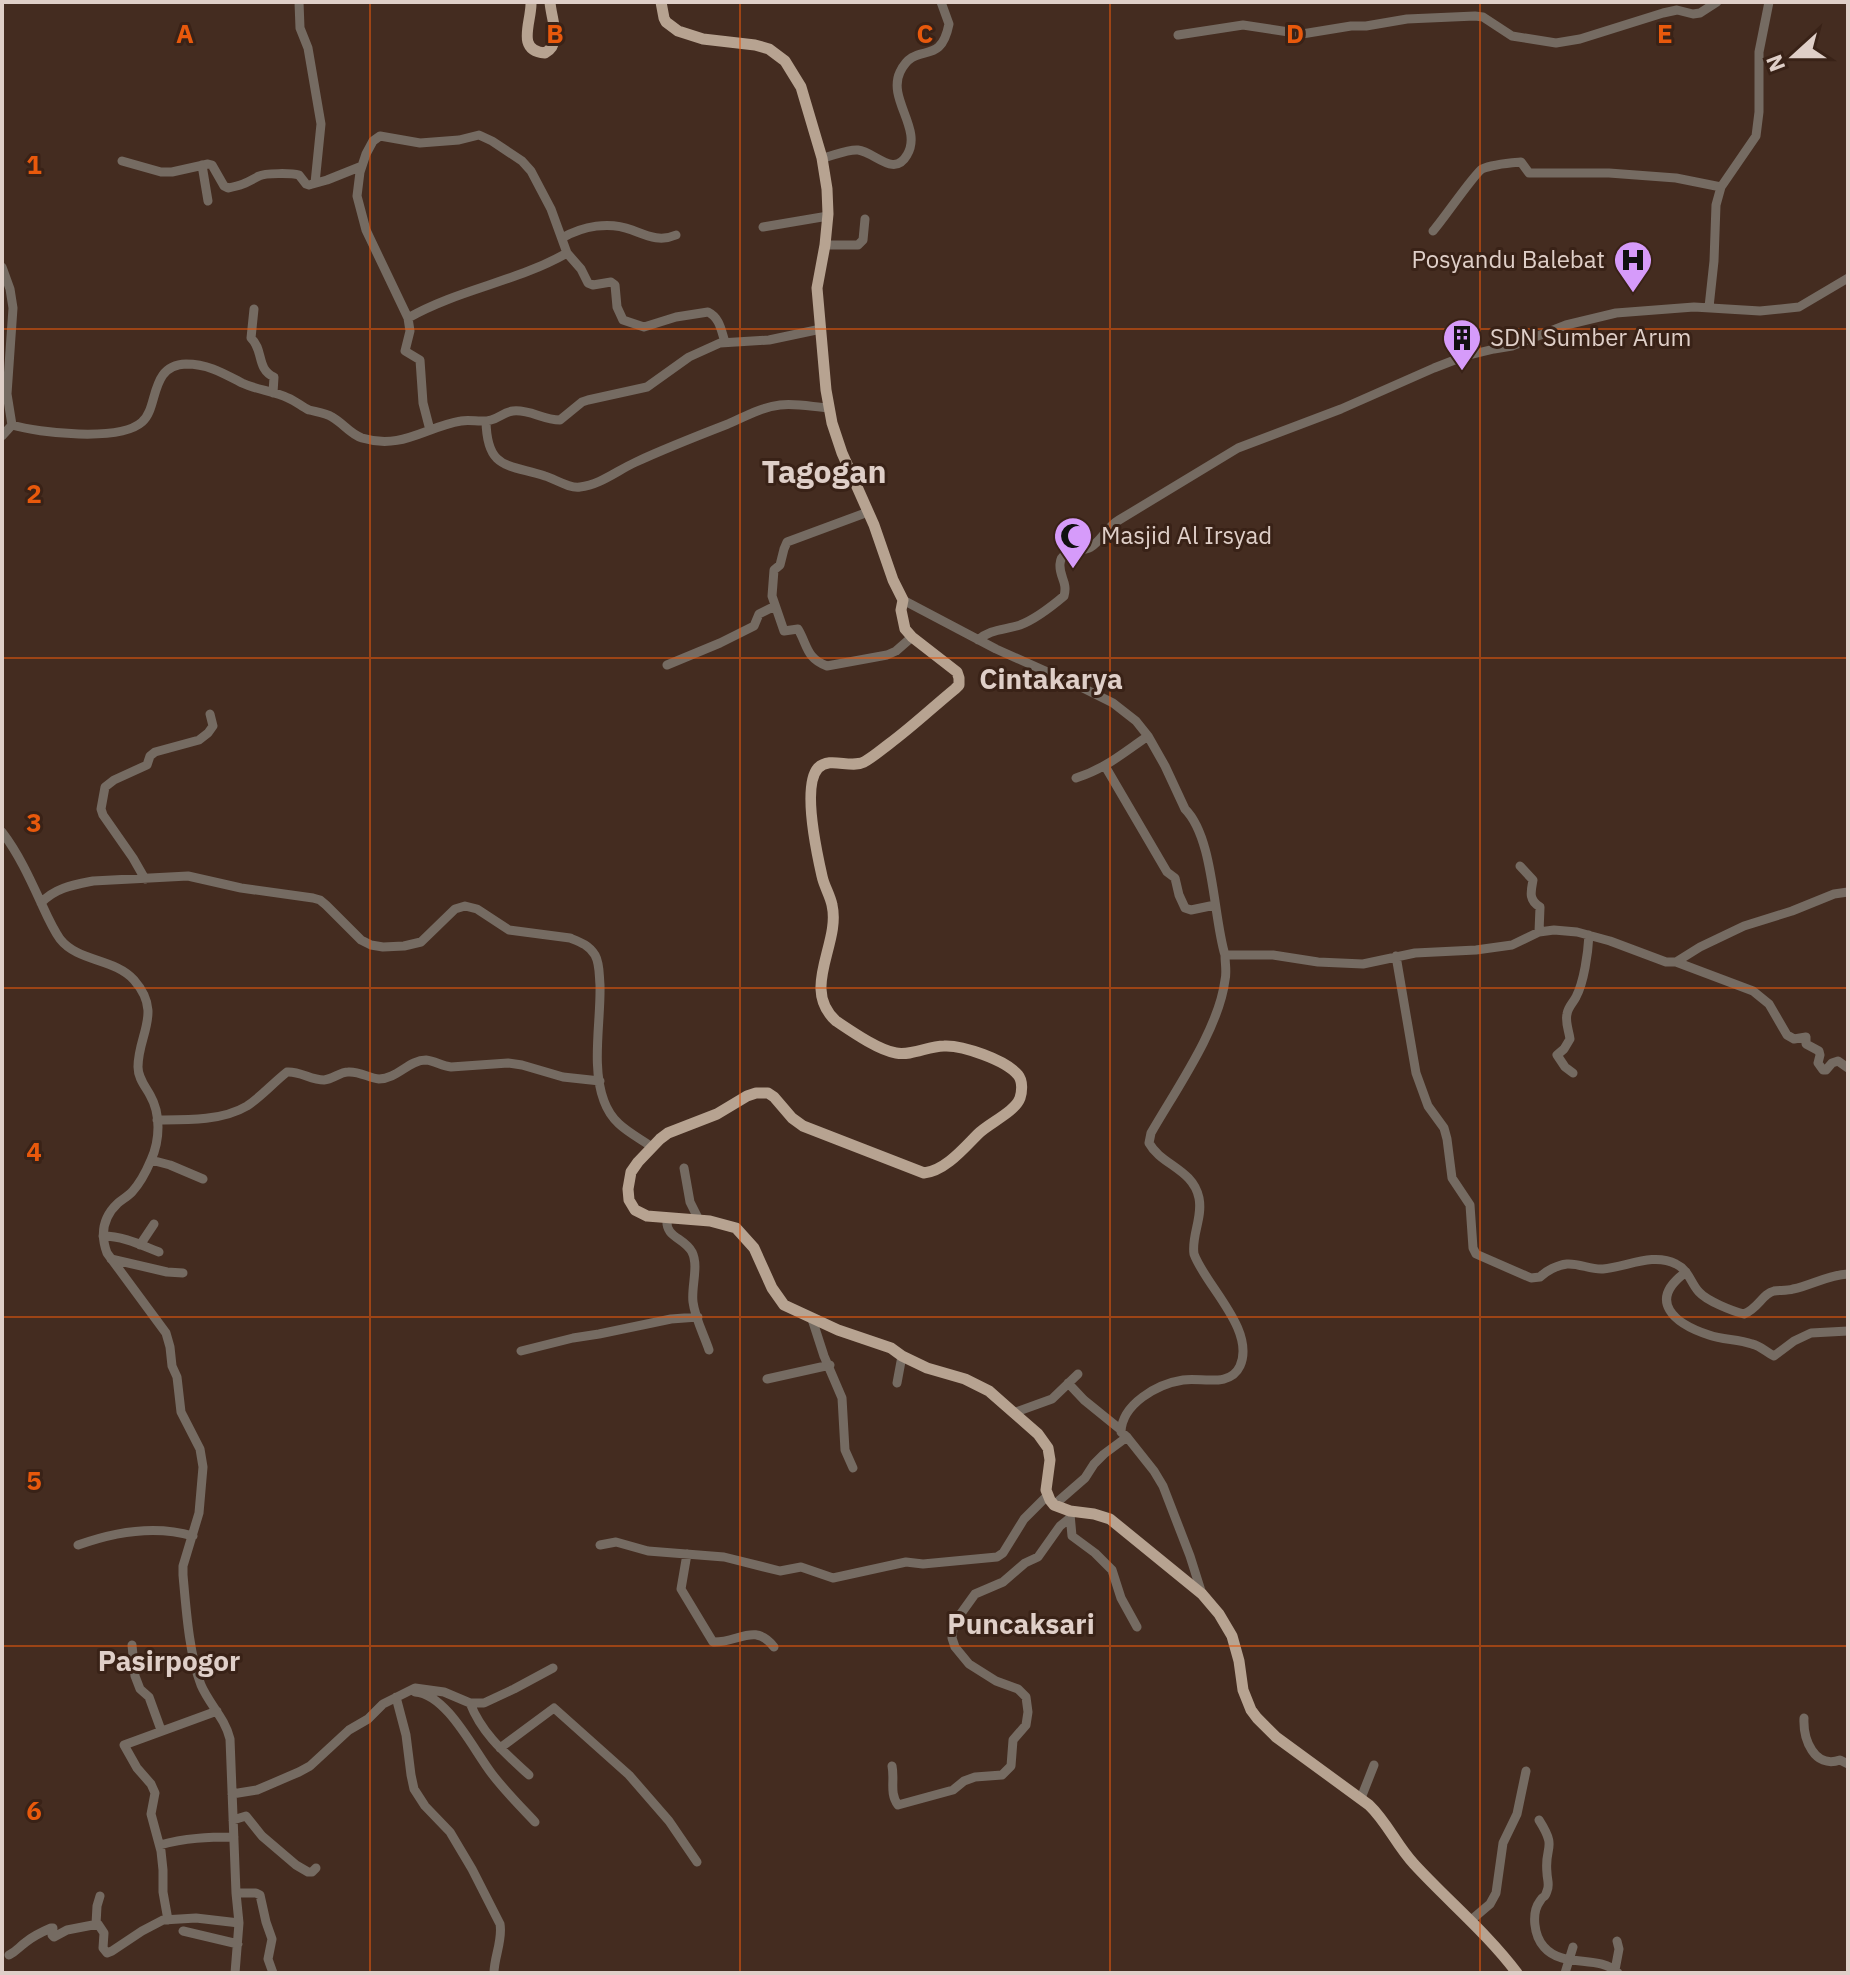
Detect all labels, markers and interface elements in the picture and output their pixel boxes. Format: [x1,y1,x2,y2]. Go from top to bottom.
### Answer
text: A [176,16,194,50]
text: B [546,16,564,50]
text: C [917,16,934,50]
text: D [1286,16,1304,50]
text: E [1657,16,1673,50]
north arrow [1754,16,1834,96]
text: N [1758,51,1791,76]
text: 1 [26,147,42,181]
hospital icon: Posyandu Balebat [1612,239,1654,294]
place label: Posyandu Balebat [1412,243,1605,275]
building icon: SDN Sumber Arum [1441,317,1483,372]
place label: SDN Sumber Arum [1490,321,1692,353]
district label: Tagogan [761,450,887,492]
text: 2 [26,476,42,510]
mosque icon: Masjid Al Irsyad [1052,515,1094,570]
place label: Masjid Al Irsyad [1101,519,1272,551]
district label: Cintakarya [979,660,1123,697]
text: 3 [26,805,42,839]
text: 4 [26,1134,42,1168]
text: 5 [26,1463,42,1497]
district label: Puncaksari [947,1605,1095,1642]
district label: Pasirpogor [98,1642,240,1679]
text: 6 [26,1793,42,1827]

